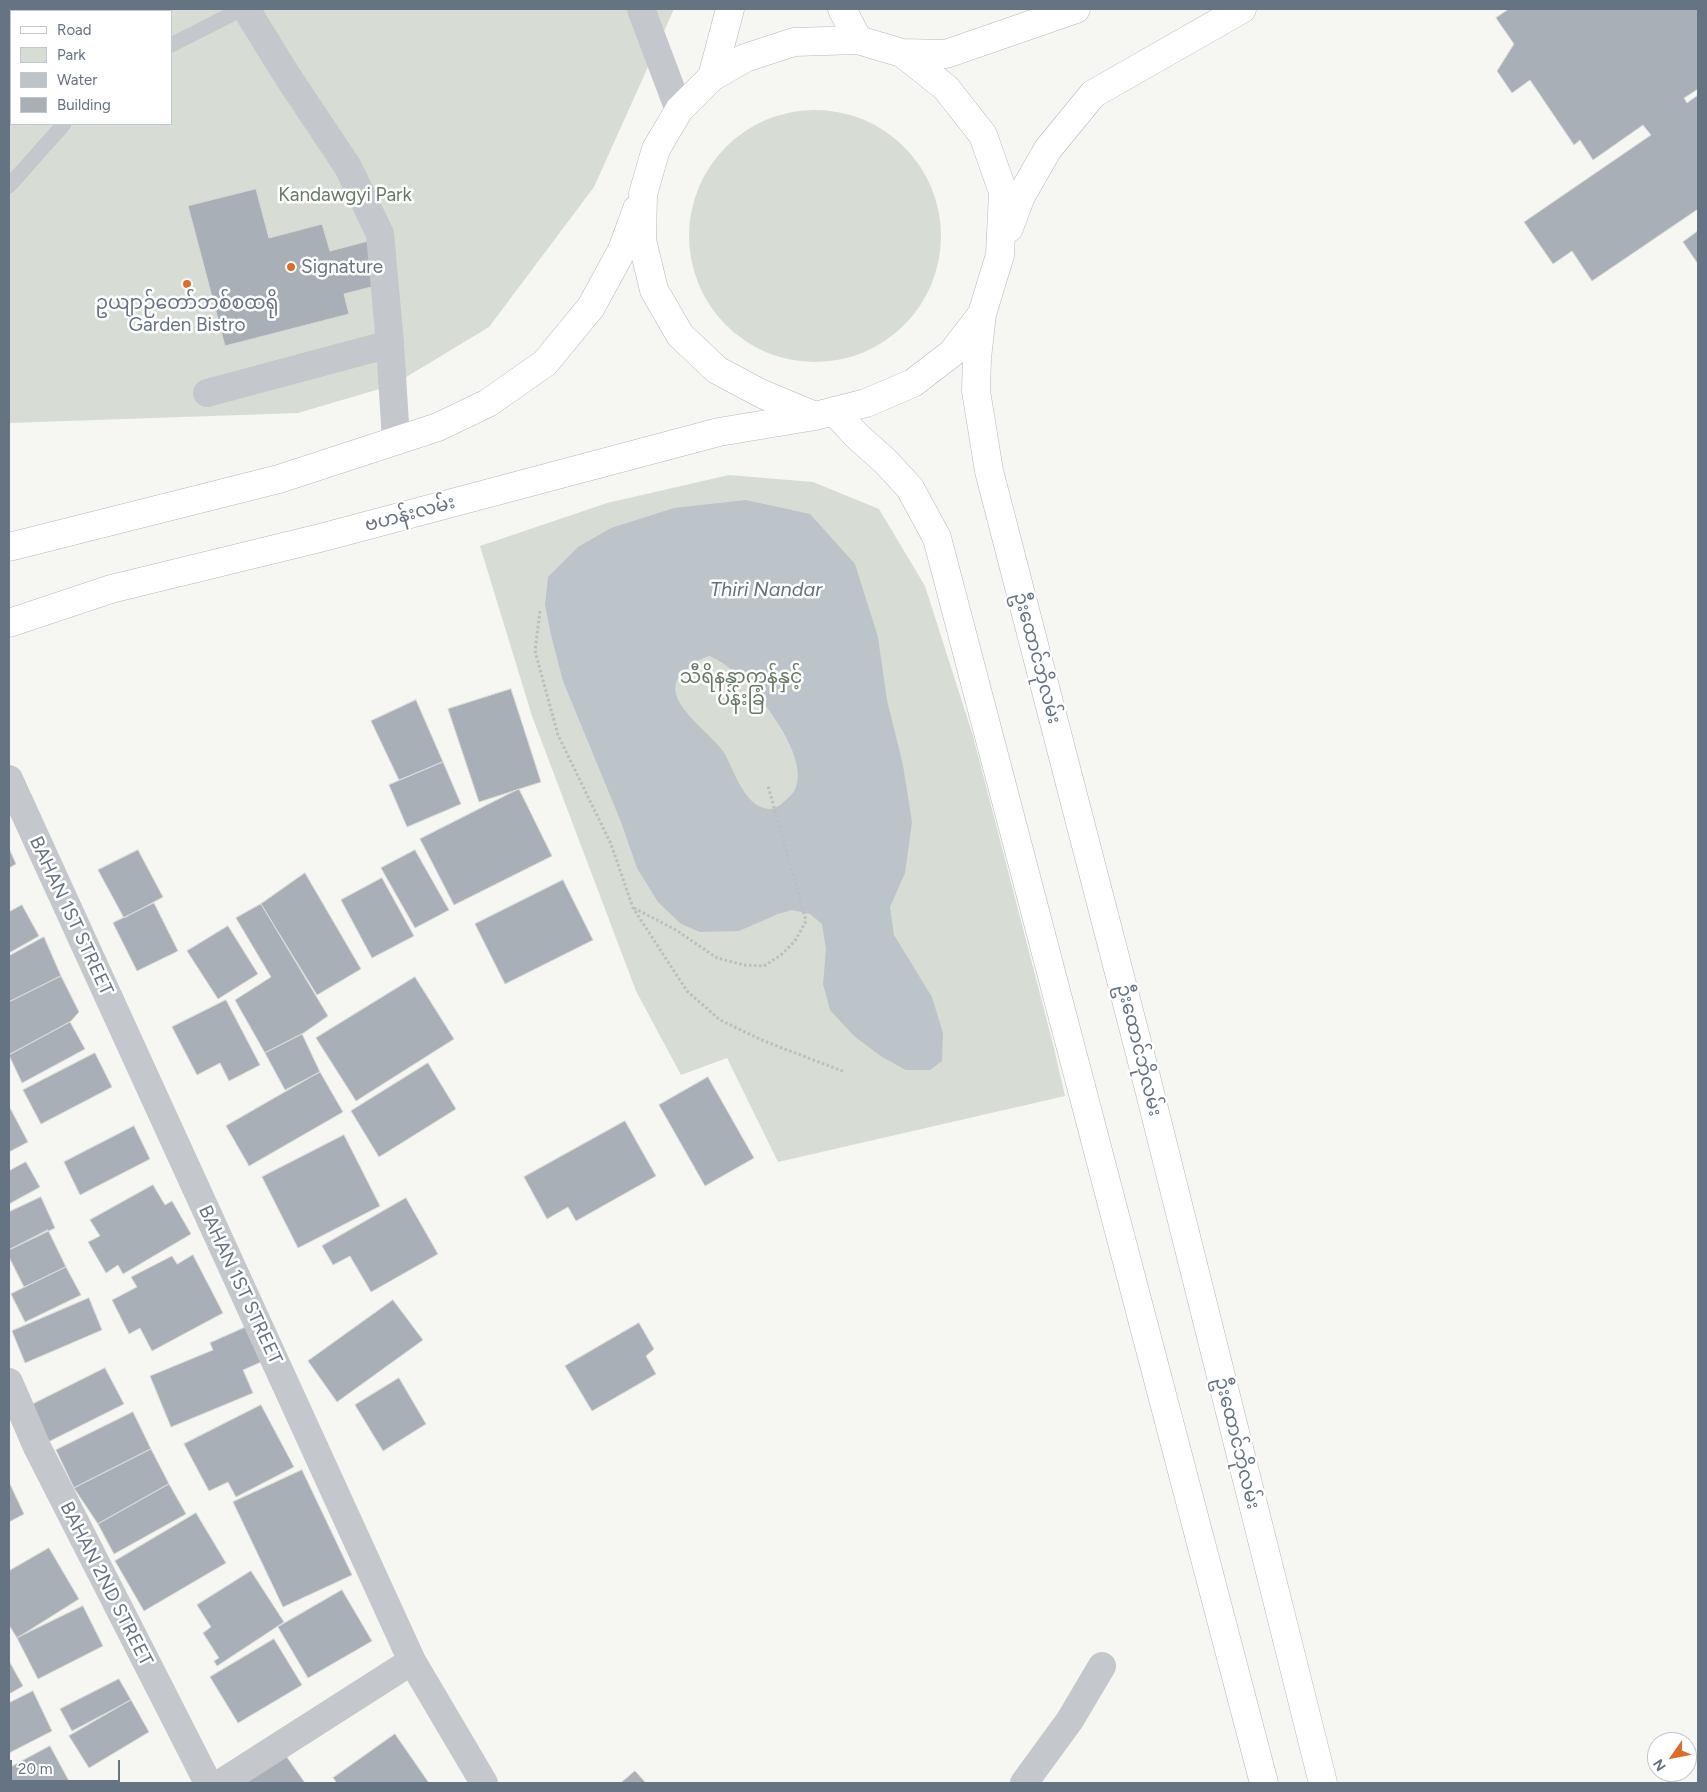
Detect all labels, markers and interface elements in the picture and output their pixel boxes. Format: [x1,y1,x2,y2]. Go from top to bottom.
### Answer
legend [10,10,172,125]
text: Road [57,21,92,39]
text: Park [57,46,86,64]
text: Water [57,71,97,89]
text: Building [57,96,111,114]
park label: Kandawgyi Park [278,184,412,206]
place label: Signature [301,256,383,278]
marker: Signature [285,261,297,273]
marker: ဥယျာဉ်တော်ဘစ်စထရို Garden Bistro [181,278,193,290]
place label: ဥယျာဉ်တော်ဘစ်စထရို Garden Bistro [95,292,279,336]
street label: ဗဟန်းလမ်း [362,491,458,537]
water label: Thiri Nandar [710,578,822,602]
street label: ဦးထောင်ဘိုလမ်း [1008,590,1066,726]
park label: သီရိနန္ဒာကန်နှင့် ပန်းခြံ [680,666,802,710]
street label: BAHAN 1ST STREET [24,833,118,999]
street label: ဦးထောင်ဘိုလမ်း [1112,982,1166,1118]
street label: BAHAN 1ST STREET [193,1202,287,1368]
street label: ဦးထောင်ဘိုလမ်း [1210,1375,1264,1511]
street label: BAHAN 2ND STREET [55,1498,157,1670]
north arrow [1647,1732,1697,1782]
scale bar [12,1750,122,1782]
text: N [1650,1756,1670,1774]
text: 20 m [18,1760,52,1778]

